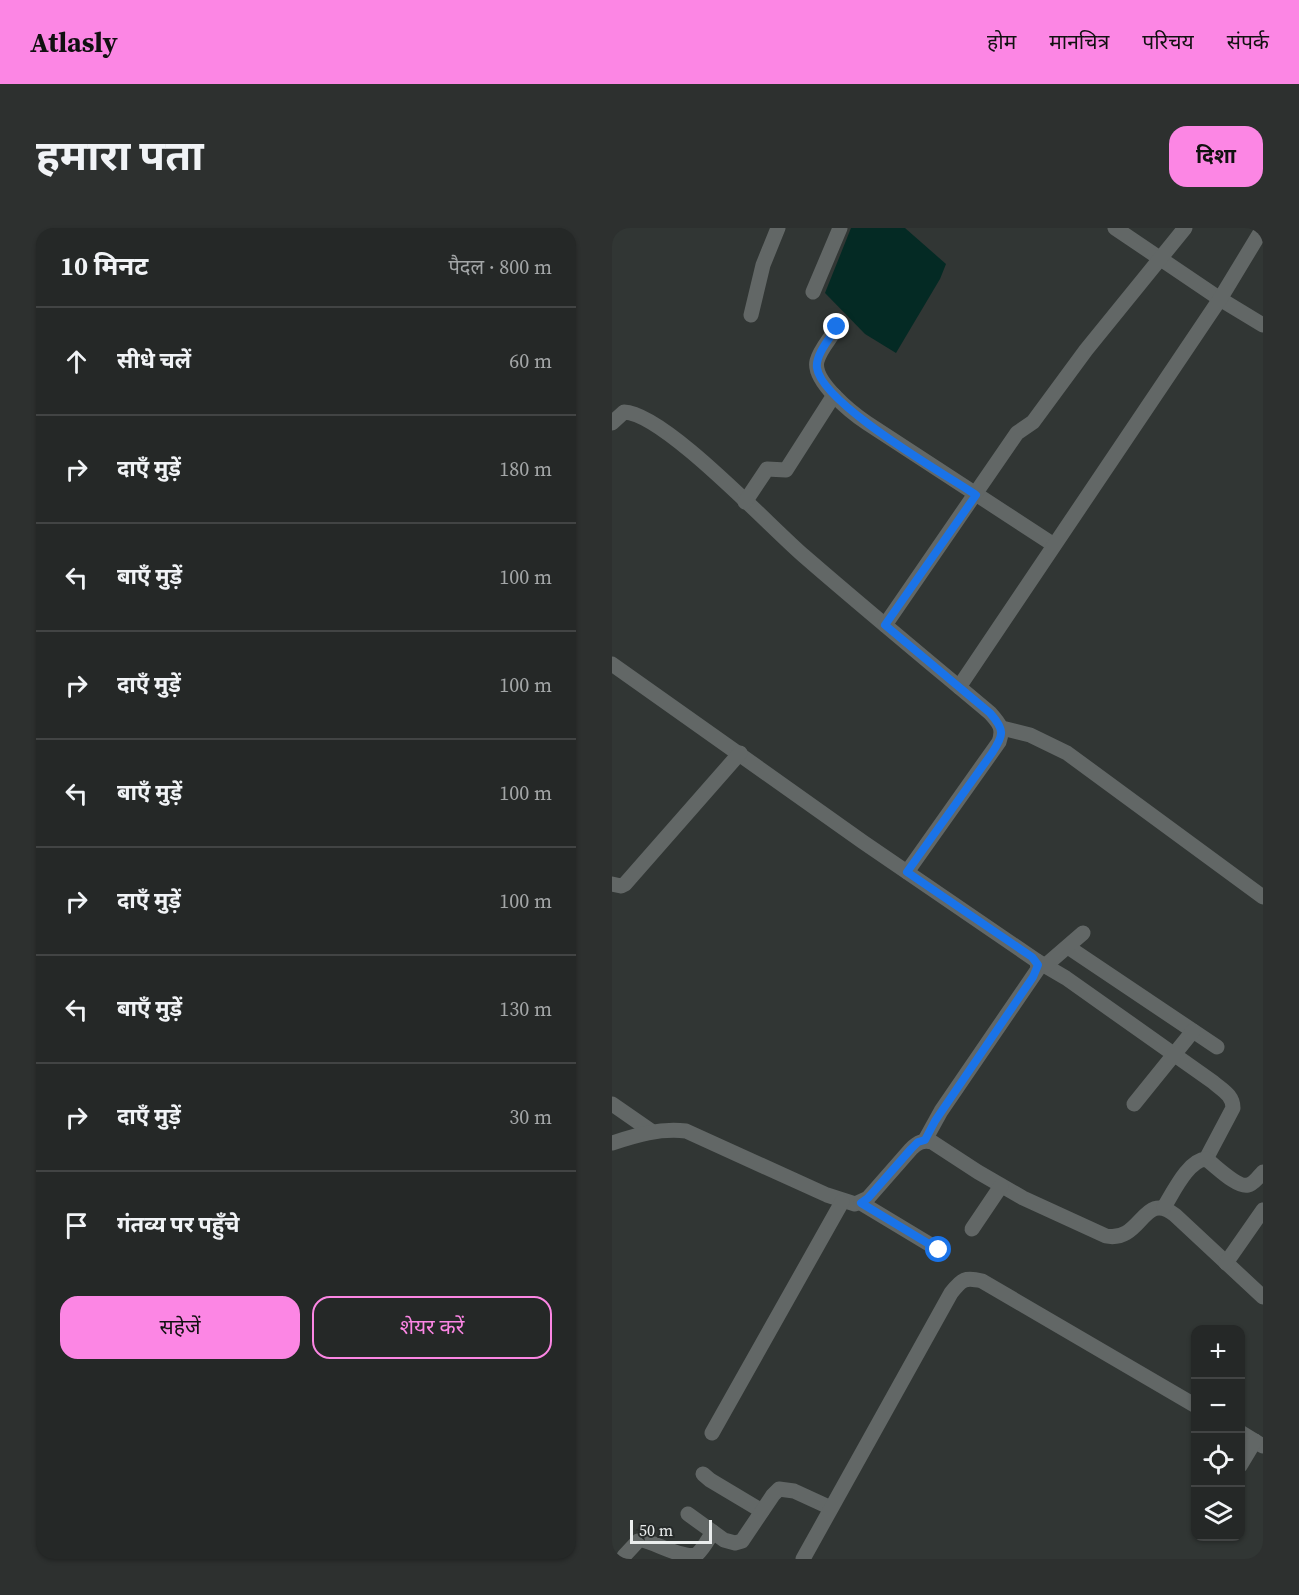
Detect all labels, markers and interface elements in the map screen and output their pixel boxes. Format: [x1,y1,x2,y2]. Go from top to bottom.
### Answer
text: Atlasly [30,23,118,61]
text: होम [987,27,1016,56]
text: मानचित्र [1049,27,1109,56]
text: परिचय [1142,27,1194,56]
text: संपर्क [1227,27,1269,56]
text: हमारा पता [36,126,204,184]
button: दिशा [1169,126,1263,187]
text: 10 मिनट [60,248,148,284]
text: पैदल · 800 m [448,253,552,281]
route end [823,313,849,339]
icon: ahead [60,345,93,378]
text: सीधे चलें [117,345,191,375]
text: 60 m [509,347,552,375]
icon: right [60,453,93,486]
text: दाएँ मुड़ें [117,453,181,483]
text: 180 m [499,455,552,483]
icon: left [60,561,93,594]
text: बाएँ मुड़ें [117,561,182,591]
text: 100 m [499,563,552,591]
icon: right [60,669,93,702]
text: दाएँ मुड़ें [117,669,181,699]
text: 100 m [499,671,552,699]
icon: left [60,777,93,810]
text: बाएँ मुड़ें [117,777,182,807]
text: 100 m [499,779,552,807]
icon: right [60,885,93,918]
text: दाएँ मुड़ें [117,885,181,915]
text: 100 m [499,887,552,915]
icon: left [60,993,93,1026]
text: बाएँ मुड़ें [117,993,182,1023]
text: 130 m [499,995,552,1023]
icon: right [60,1101,93,1134]
text: दाएँ मुड़ें [117,1101,181,1131]
text: 30 m [509,1103,552,1131]
icon: arrive [60,1209,93,1242]
text: गंतव्य पर पहुँचे [117,1209,240,1239]
route start [925,1236,951,1262]
button: सहेजें [60,1296,300,1359]
button: शेयर करें [312,1296,552,1359]
map controls [1191,1325,1245,1541]
button: + [1191,1325,1245,1379]
button: − [1191,1379,1245,1433]
button: locate [1191,1433,1245,1487]
button: layers [1191,1487,1245,1541]
scale bar [630,1517,712,1544]
text: 50 m [639,1519,673,1541]

